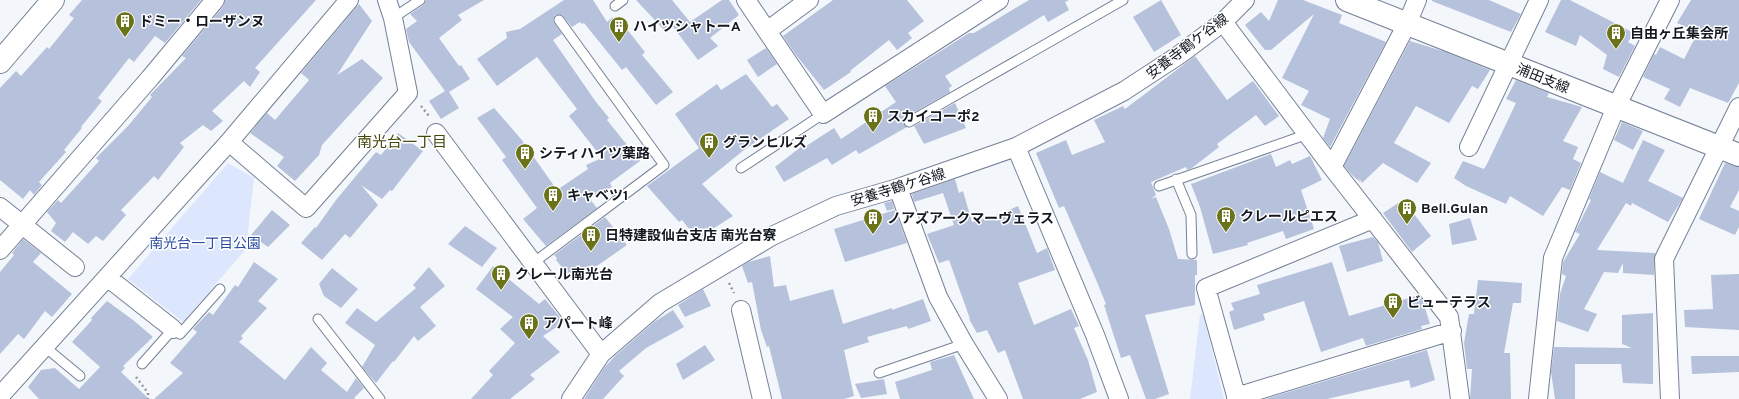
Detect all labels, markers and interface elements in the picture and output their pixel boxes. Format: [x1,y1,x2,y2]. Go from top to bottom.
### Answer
building icon: ドミー・ローザンヌ [114,10,136,38]
street label: 安養寺鶴ケ谷線 [1144,11,1232,83]
place label: ドミー・ローザンヌ [139,14,265,31]
building icon: ハイツシャトーA [608,15,630,43]
place label: ハイツシャトーA [633,19,741,36]
building icon: 自由ヶ丘集会所 [1605,22,1627,50]
place label: 自由ヶ丘集会所 [1630,26,1728,43]
street label: 浦田支線 [1513,61,1572,98]
building icon: スカイコーポ2 [862,105,884,133]
place label: スカイコーポ2 [887,109,980,126]
building icon: グランヒルズ [698,131,720,159]
district label: 南光台一丁目 [357,134,447,153]
place label: グランヒルズ [723,134,807,152]
building icon: シティハイツ葉路 [514,142,536,170]
place label: シティハイツ葉路 [539,146,650,163]
street label: 安養寺鶴ケ谷線 [849,166,948,211]
building icon: キャベツ1 [542,184,564,212]
place label: キャベツ1 [567,188,629,205]
building icon: Bell.Gulan [1396,197,1418,225]
place label: Bell.Gulan [1421,201,1488,218]
building icon: クレールピエス [1215,205,1237,233]
building icon: ノアズアークマーヴェラス [862,207,884,235]
place label: クレールピエス [1240,209,1338,226]
place label: ノアズアークマーヴェラス [887,210,1054,228]
building icon: 日特建設仙台支店 南光台寮 [580,224,602,252]
place label: 日特建設仙台支店 南光台寮 [605,228,777,245]
park label: 南光台一丁目公園 [149,235,261,253]
building icon: クレール南光台 [490,263,512,291]
place label: クレール南光台 [515,267,613,284]
building icon: ビューテラス [1382,291,1404,319]
place label: ビューテラス [1407,295,1491,312]
building icon: アパート峰 [518,312,540,340]
place label: アパート峰 [543,315,613,333]

